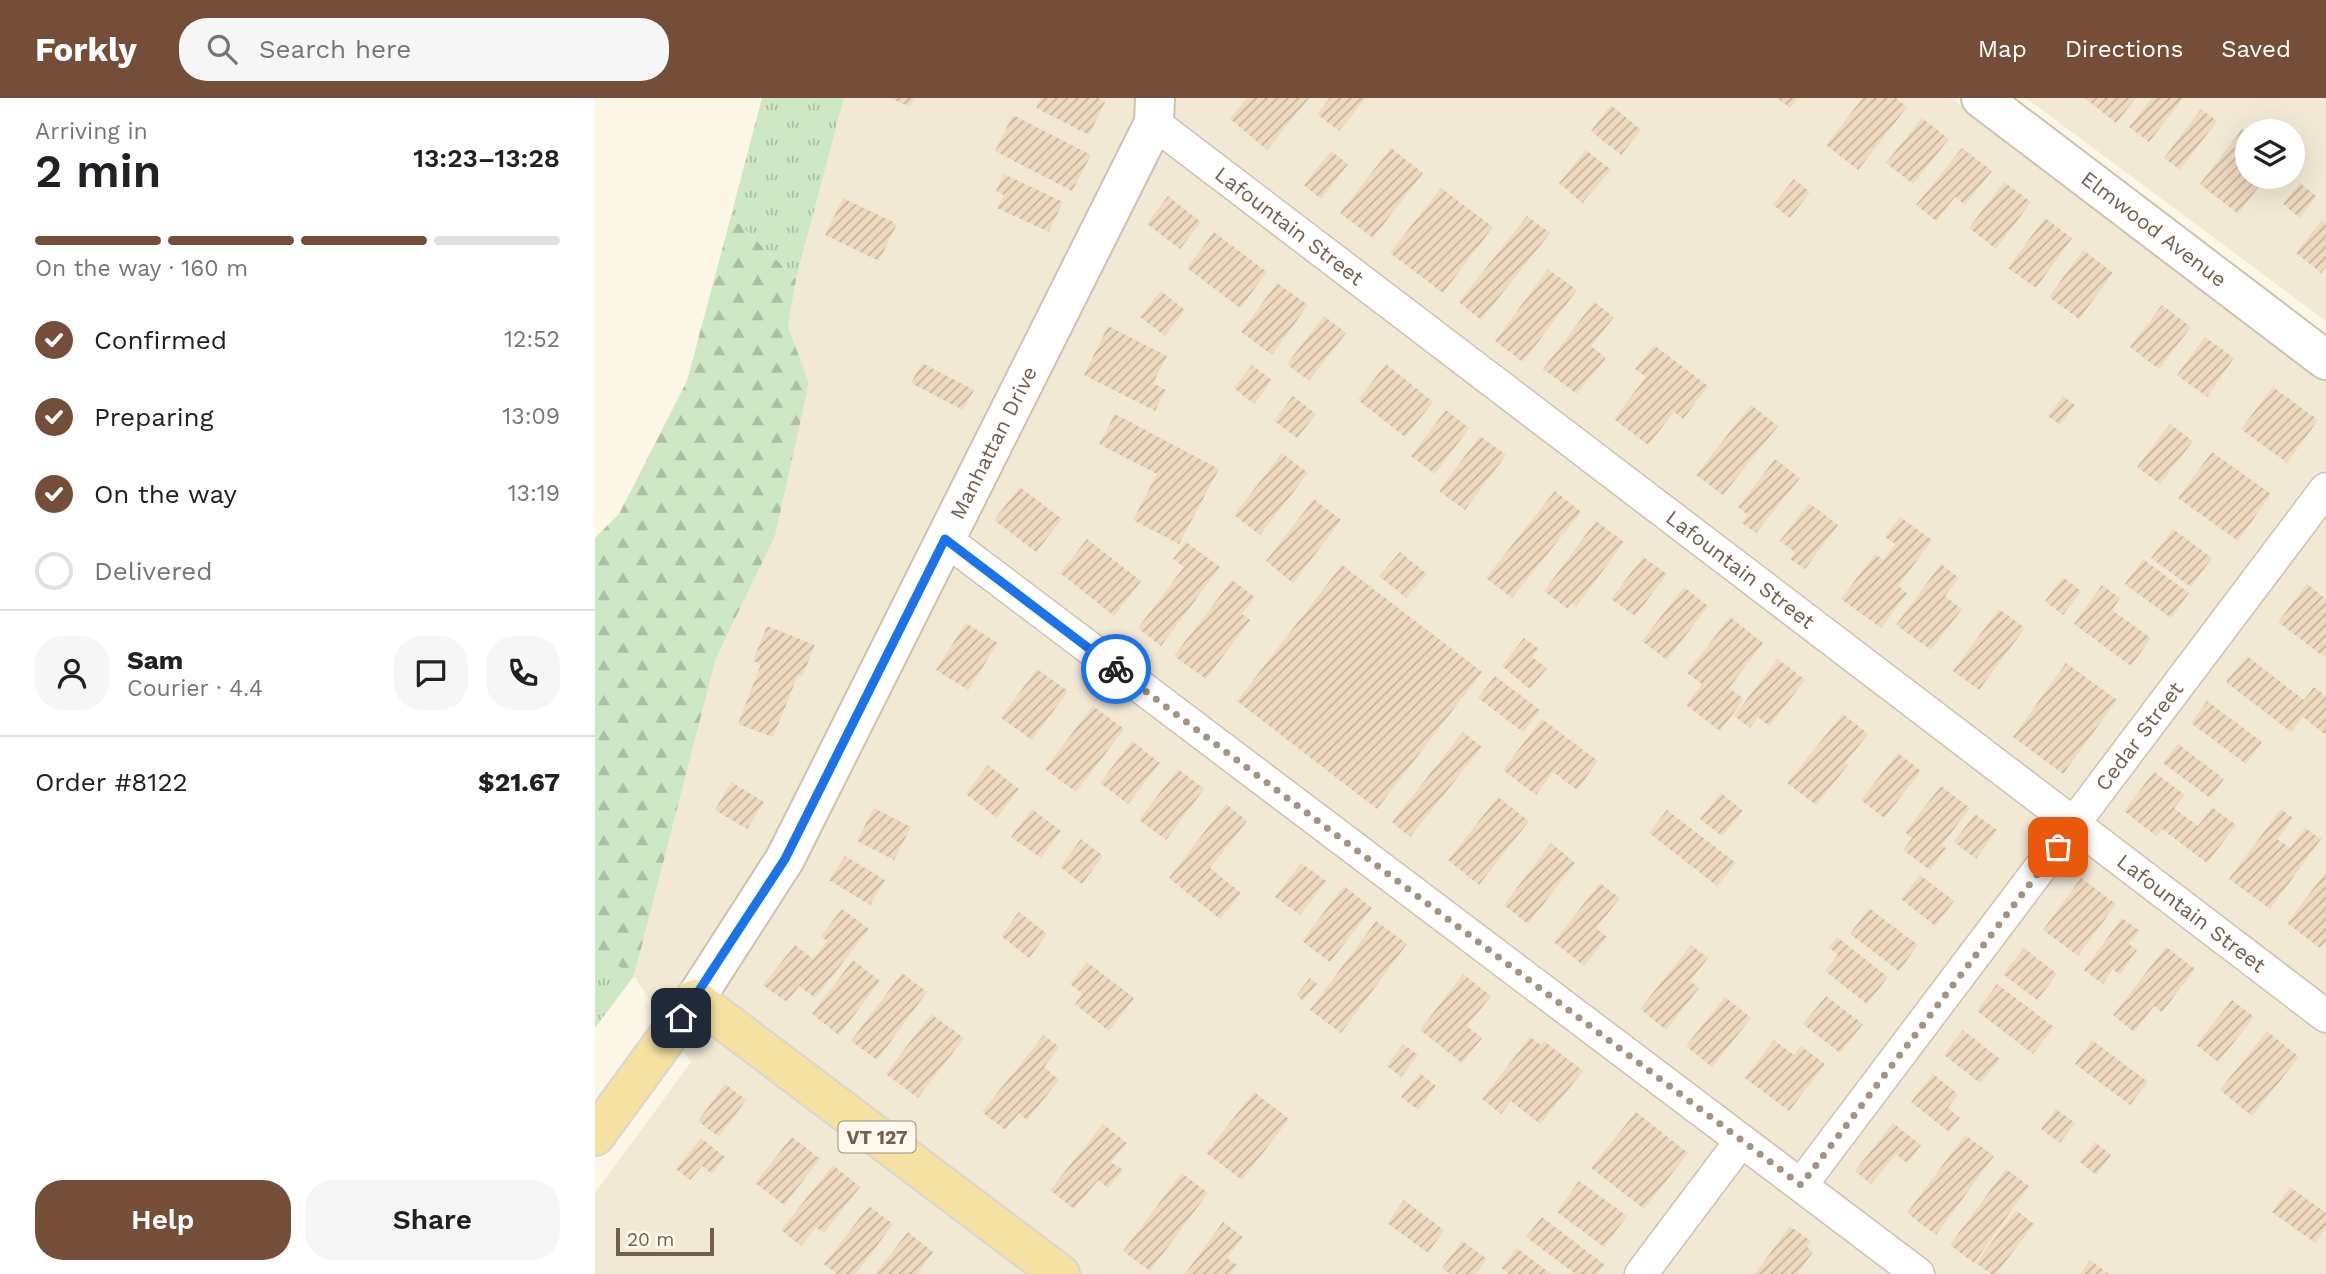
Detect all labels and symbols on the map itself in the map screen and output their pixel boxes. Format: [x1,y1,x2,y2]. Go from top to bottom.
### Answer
street label: Lafountain Street [1210,161,1369,290]
street label: Elmwood Avenue [2076,166,2232,292]
street label: Manhattan Drive [944,362,1042,523]
street label: Lafountain Street [1661,505,1820,634]
courier [1081,634,1151,704]
street label: Cedar Street [2090,676,2188,795]
pin [2028,817,2088,877]
street label: Lafountain Street [2112,848,2271,978]
pin [651,988,711,1048]
road number: VT 127 [839,1121,915,1152]
scale bar [616,1225,714,1257]

